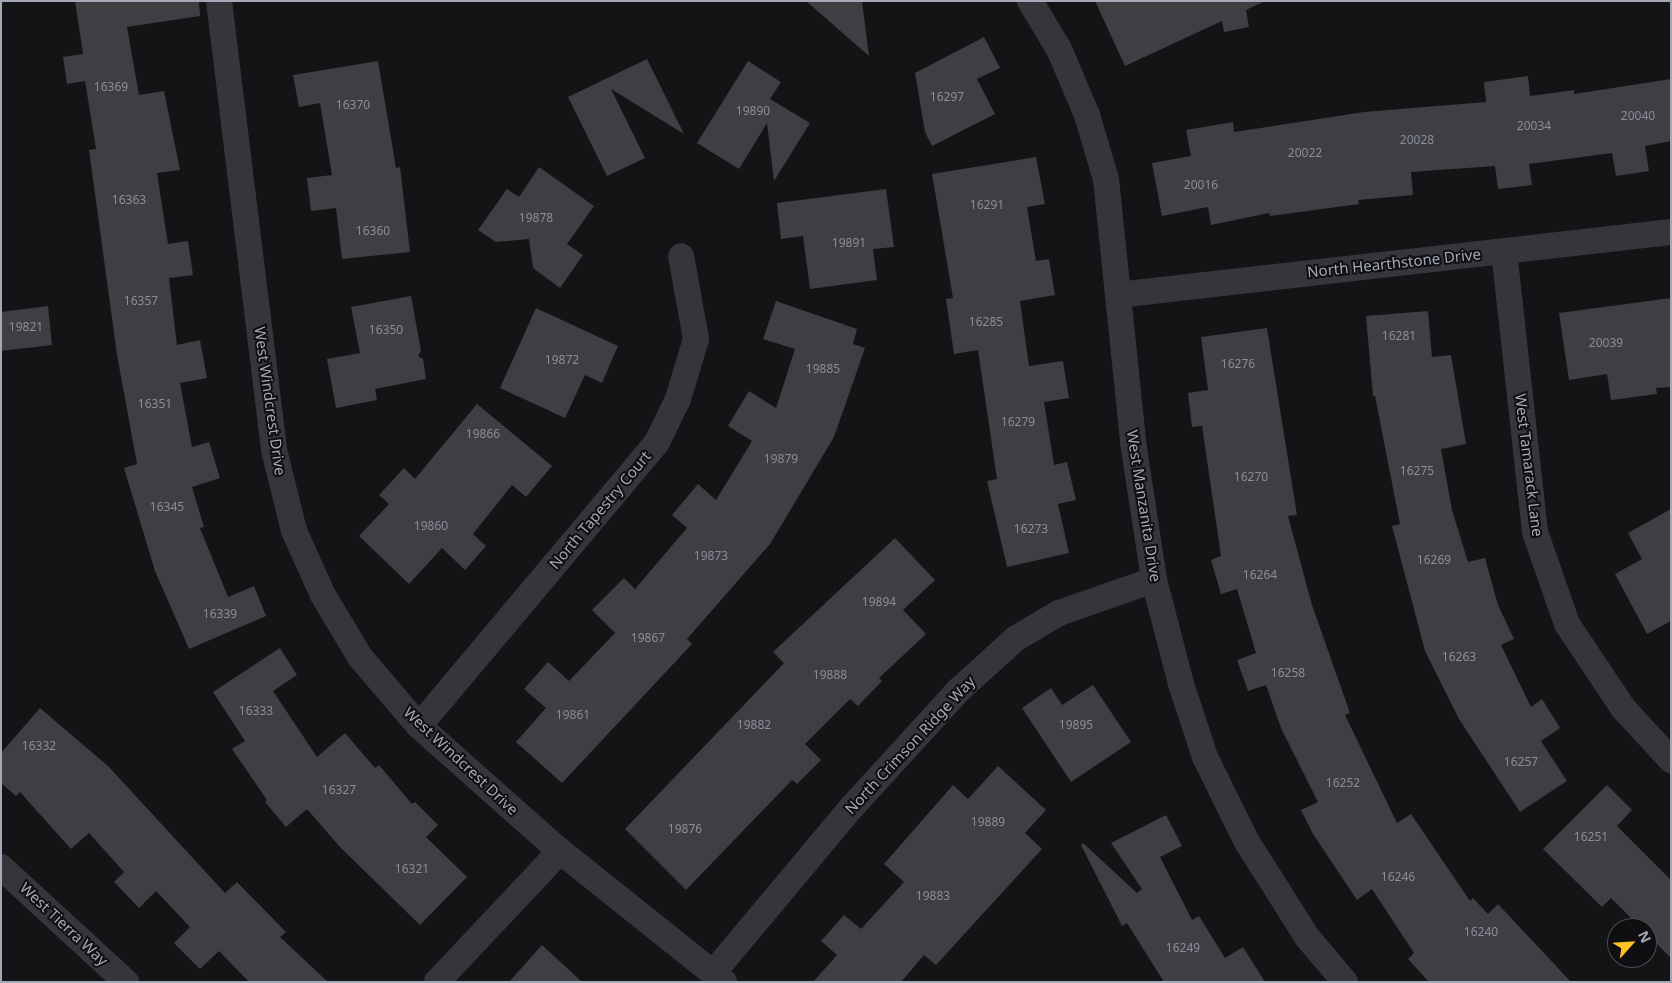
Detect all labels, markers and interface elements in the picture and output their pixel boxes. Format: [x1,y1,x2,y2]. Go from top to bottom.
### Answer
house number: 16369 [94,80,128,94]
house number: 16297 [930,90,964,104]
house number: 16370 [336,98,370,112]
house number: 19890 [736,104,770,118]
house number: 20040 [1621,109,1655,123]
house number: 20034 [1517,119,1551,133]
house number: 20028 [1400,133,1434,147]
house number: 20022 [1288,146,1322,160]
house number: 20016 [1184,178,1218,192]
house number: 16363 [112,193,146,207]
house number: 16291 [970,198,1004,212]
house number: 19878 [519,211,553,225]
house number: 16360 [356,224,390,238]
house number: 19891 [832,236,866,250]
street label: North Hearthstone Drive [1306,245,1482,281]
house number: 16357 [124,294,158,308]
house number: 16285 [969,315,1003,329]
house number: 19821 [9,320,43,334]
house number: 16350 [369,323,403,337]
street label: West Windcrest Drive [251,325,289,477]
house number: 16281 [1382,329,1416,343]
house number: 20039 [1589,336,1623,350]
house number: 19872 [545,353,579,367]
house number: 16276 [1221,357,1255,371]
house number: 19885 [806,362,840,376]
street label: West Tamarack Lane [1511,392,1547,538]
house number: 16351 [138,397,172,411]
house number: 16279 [1001,415,1035,429]
house number: 19866 [466,427,500,441]
street label: West Manzanita Drive [1123,429,1165,583]
street label: North Tapestry Court [545,447,655,573]
house number: 19879 [764,452,798,466]
house number: 16275 [1400,464,1434,478]
house number: 16270 [1234,470,1268,484]
house number: 16345 [150,500,184,514]
house number: 19860 [414,519,448,533]
house number: 16273 [1014,522,1048,536]
house number: 19873 [694,549,728,563]
house number: 16269 [1417,553,1451,567]
house number: 16264 [1243,568,1277,582]
house number: 19894 [862,595,896,609]
house number: 16339 [203,607,237,621]
house number: 19867 [631,631,665,645]
house number: 16263 [1442,650,1476,664]
house number: 16258 [1271,666,1305,680]
house number: 19888 [813,668,847,682]
street label: North Crimson Ridge Way [841,672,979,818]
street label: West Windcrest Drive [400,703,522,819]
house number: 16333 [239,704,273,718]
house number: 19861 [556,708,590,722]
house number: 19882 [737,718,771,732]
house number: 19895 [1059,718,1093,732]
house number: 16332 [22,739,56,753]
house number: 16257 [1504,755,1538,769]
house number: 16252 [1326,776,1360,790]
house number: 16327 [322,783,356,797]
house number: 19889 [971,815,1005,829]
house number: 19876 [668,822,702,836]
house number: 16251 [1574,830,1608,844]
house number: 16321 [395,862,429,876]
house number: 16246 [1381,870,1415,884]
street label: West Tierra Way [16,879,112,969]
house number: 19883 [916,889,950,903]
north arrow [1607,918,1657,968]
house number: 16240 [1464,925,1498,939]
text: N [1634,927,1656,946]
house number: 16249 [1166,941,1200,955]

